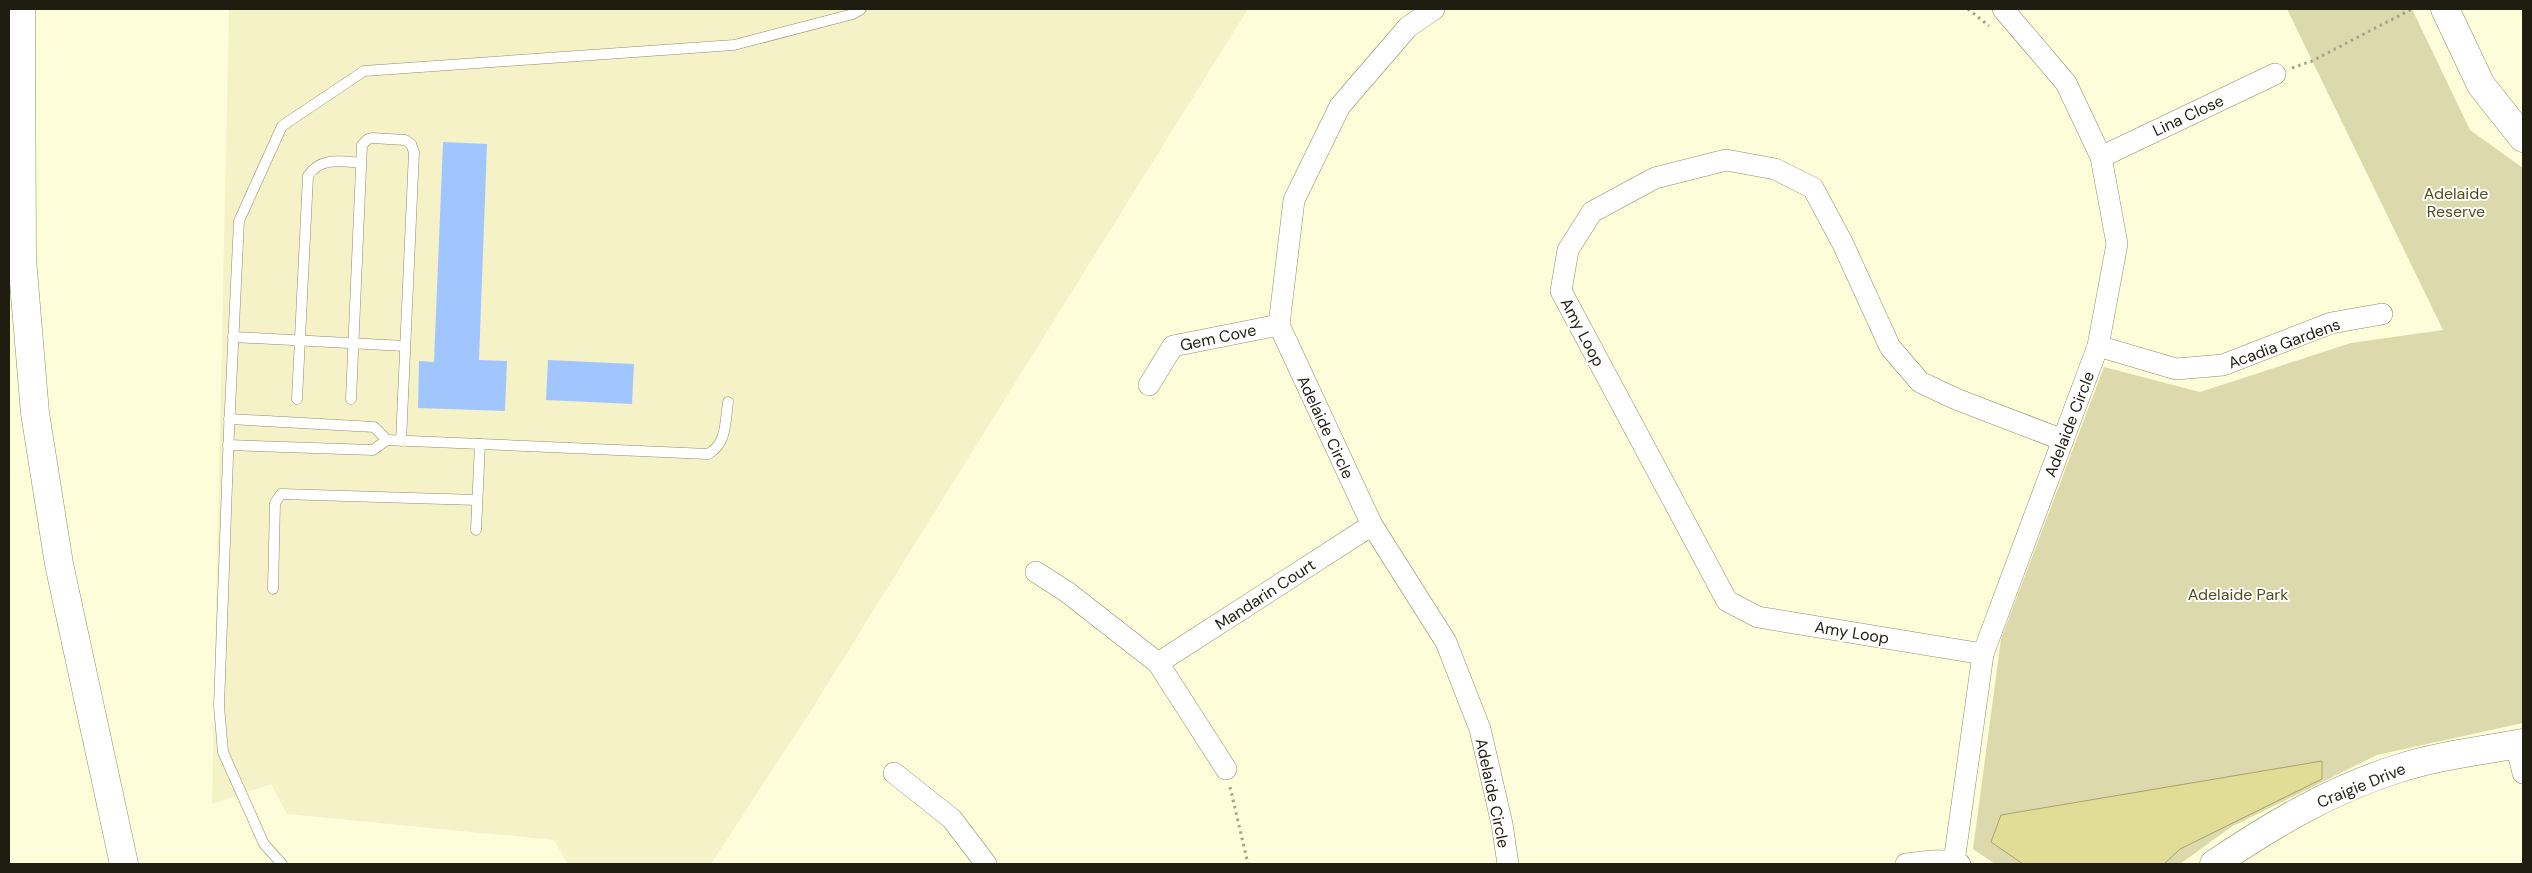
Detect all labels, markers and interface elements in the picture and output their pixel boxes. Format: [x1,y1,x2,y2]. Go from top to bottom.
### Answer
street label: Lina Close [2149,90,2227,141]
park label: Adelaide Reserve [2424,183,2488,222]
street label: Amy Loop [1556,294,1609,370]
street label: Acadia Gardens [2225,313,2343,373]
street label: Gem Cove [1178,319,1258,356]
street label: Adelaide Circle [2040,368,2099,480]
street label: Adelaide Circle [1292,372,1359,482]
street label: Mandarin Court [1211,554,1319,635]
park label: Adelaide Park [2188,584,2288,605]
street label: Amy Loop [1813,616,1891,649]
street label: Adelaide Circle [1471,736,1514,850]
street label: Craigie Drive [2314,758,2409,813]

